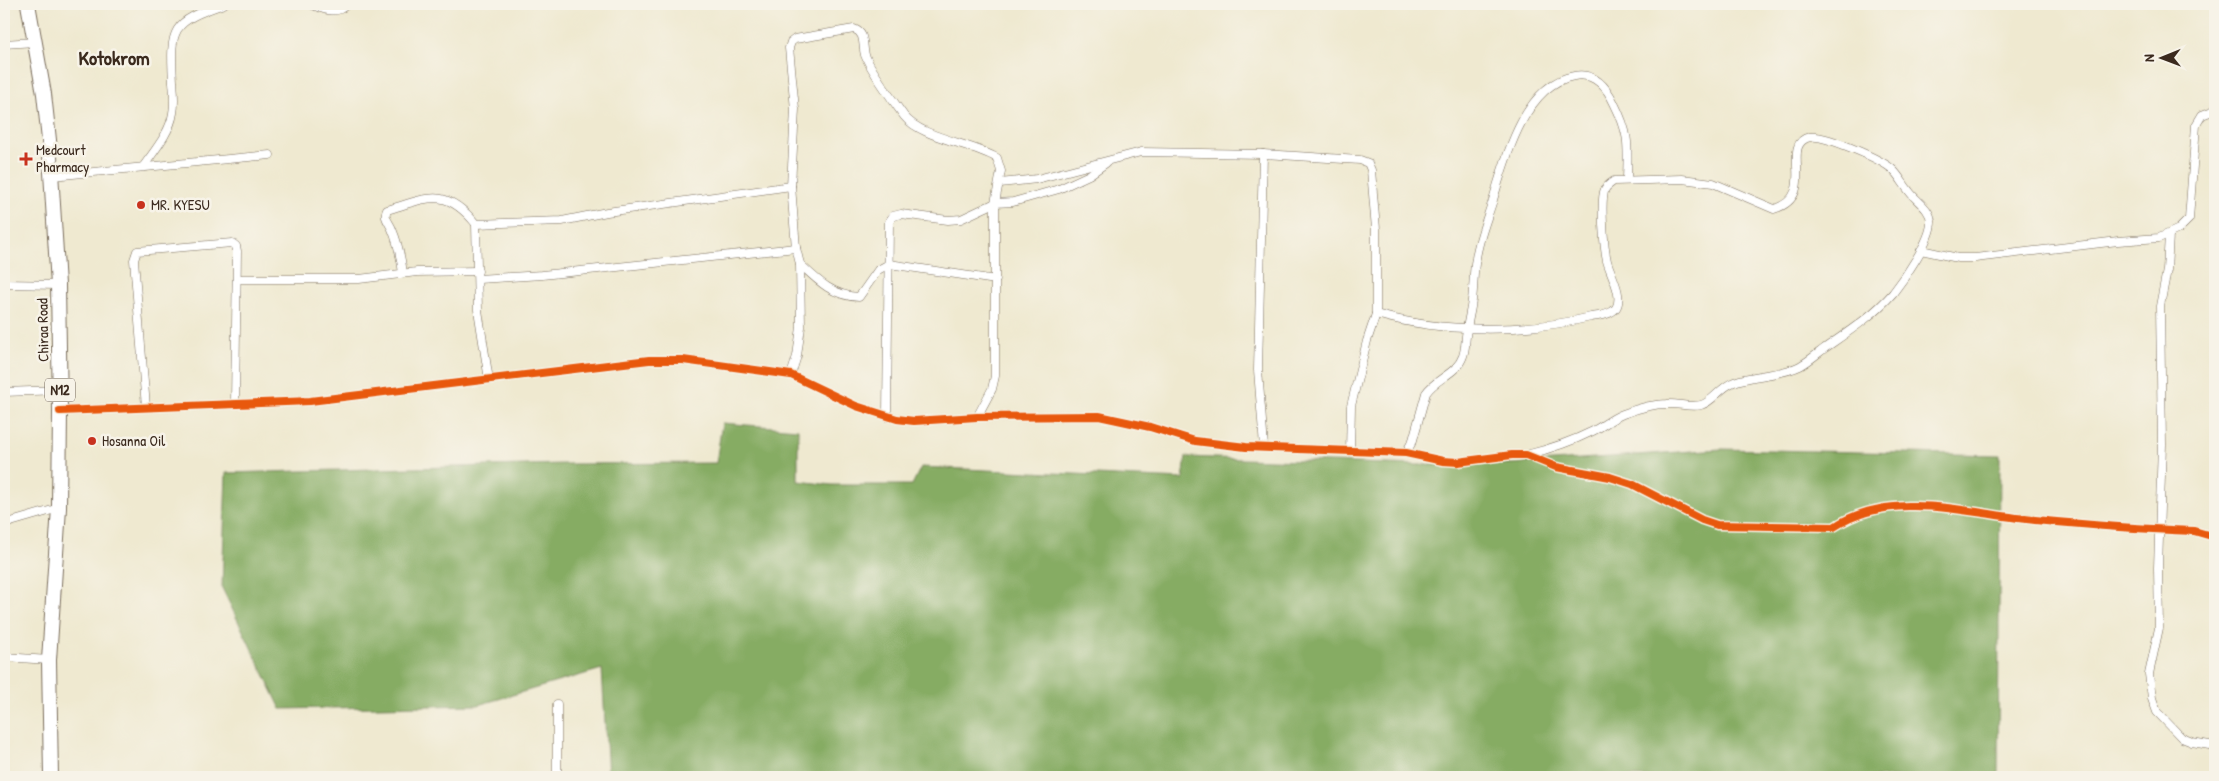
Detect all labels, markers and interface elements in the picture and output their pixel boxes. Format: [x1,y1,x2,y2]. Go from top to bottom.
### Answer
north arrow [2136,32,2186,82]
district label: Kotokrom [78,44,150,71]
text: N [2139,54,2158,62]
place label: Medcourt Pharmacy [36,139,89,177]
marker: Medcourt Pharmacy [20,153,32,165]
place label: MR. KYESU [151,194,210,215]
marker: MR. KYESU [135,199,147,211]
street label: Chiraa Road [31,298,54,362]
road number: N12 [45,378,75,402]
place label: Hosanna Oil [102,430,165,451]
marker: Hosanna Oil [86,435,98,447]

